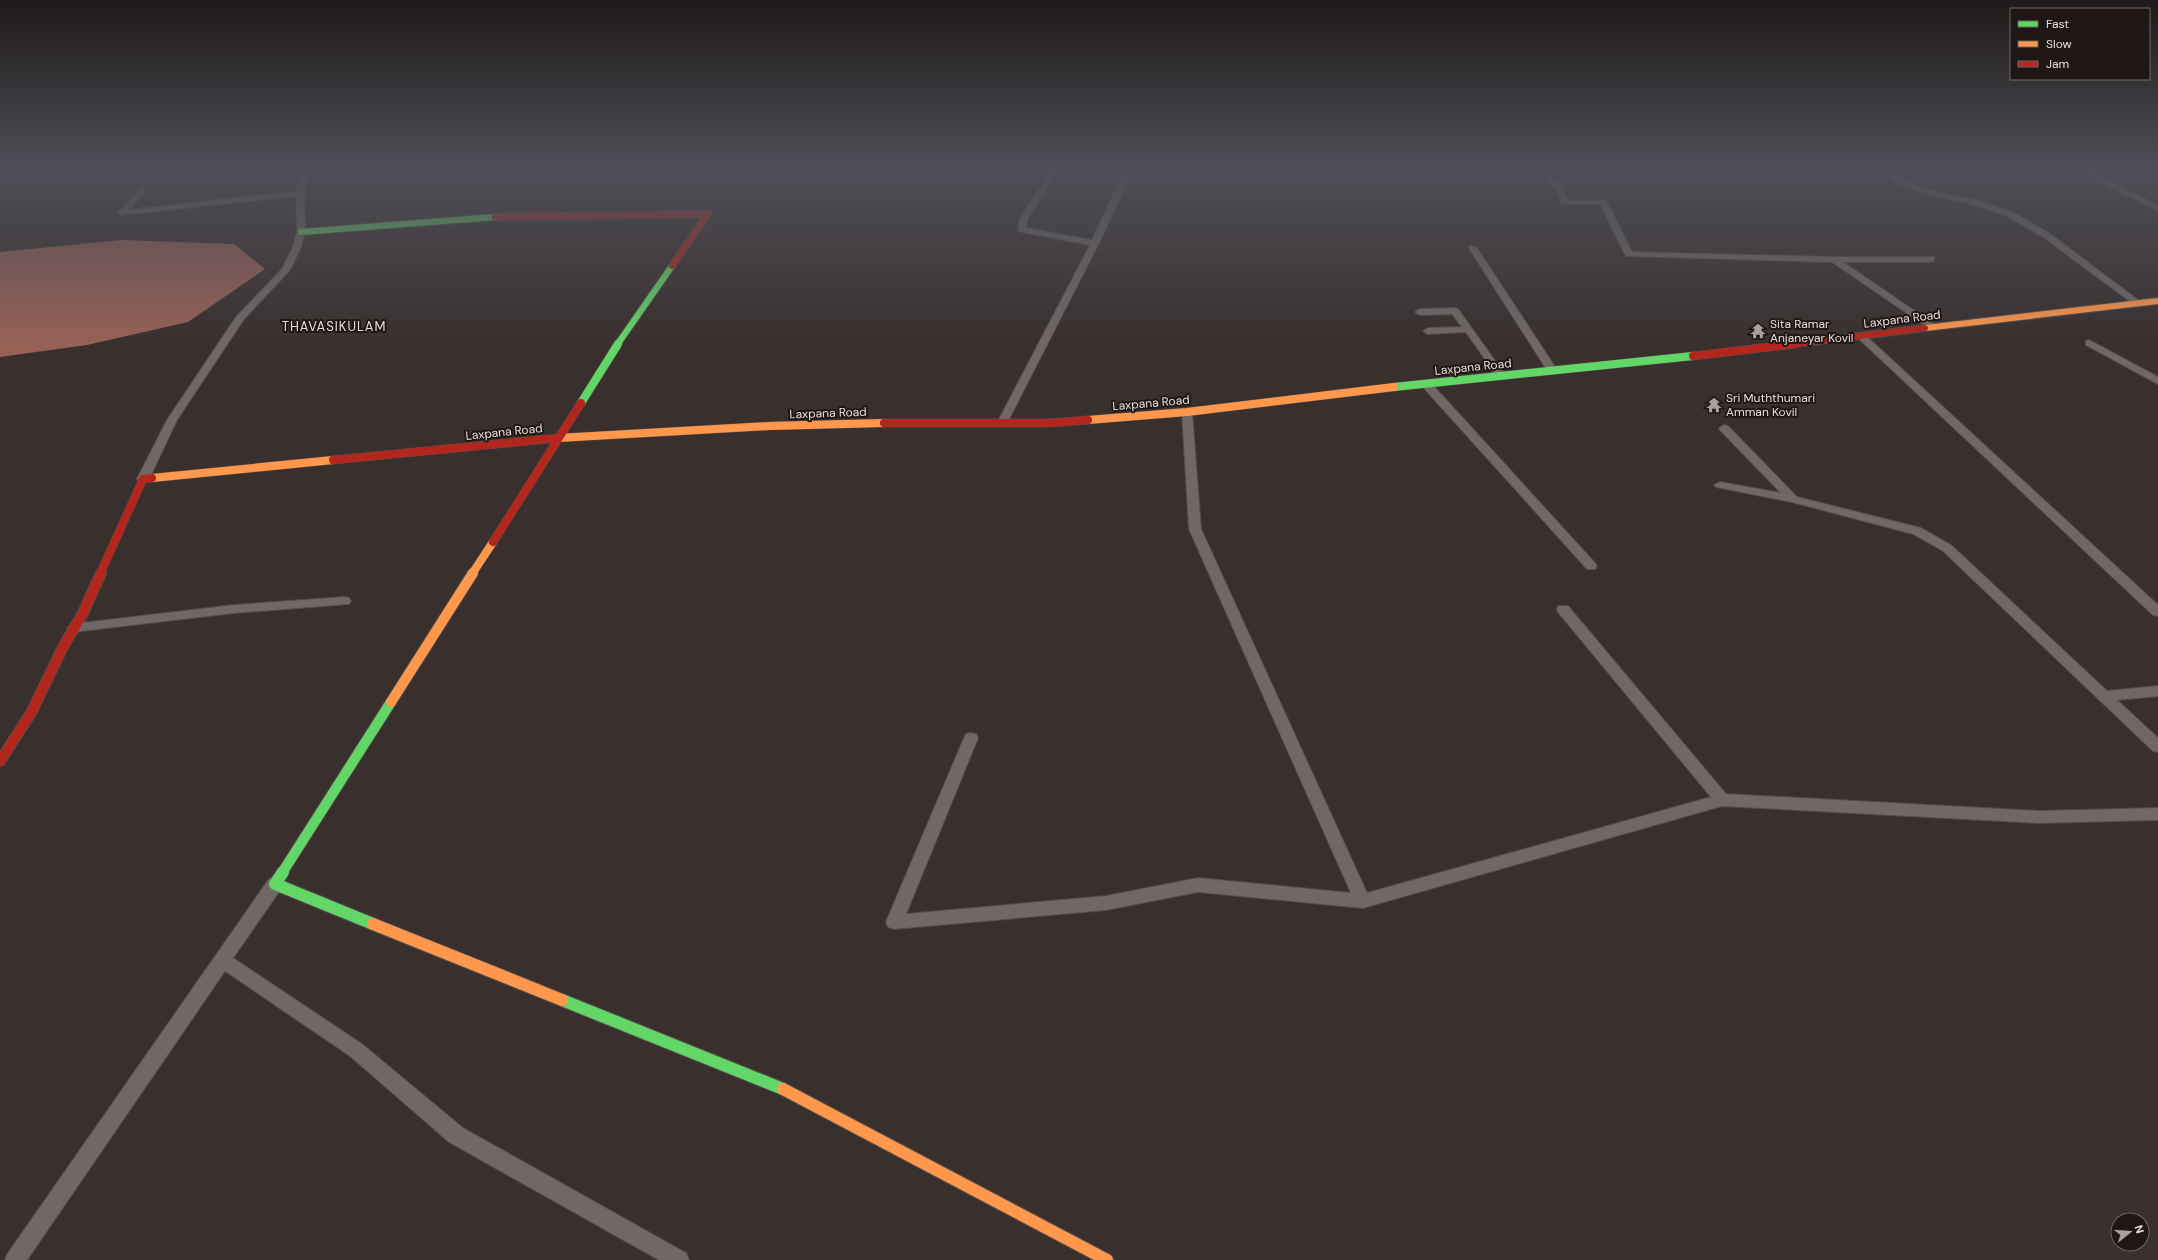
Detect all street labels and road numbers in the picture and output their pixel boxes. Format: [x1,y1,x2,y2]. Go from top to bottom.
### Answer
street label: Laxpana Road [1863,306,1941,332]
street label: Laxpana Road [1434,355,1512,379]
street label: Laxpana Road [1112,392,1190,414]
street label: Laxpana Road [789,404,867,422]
street label: Laxpana Road [465,420,543,444]

